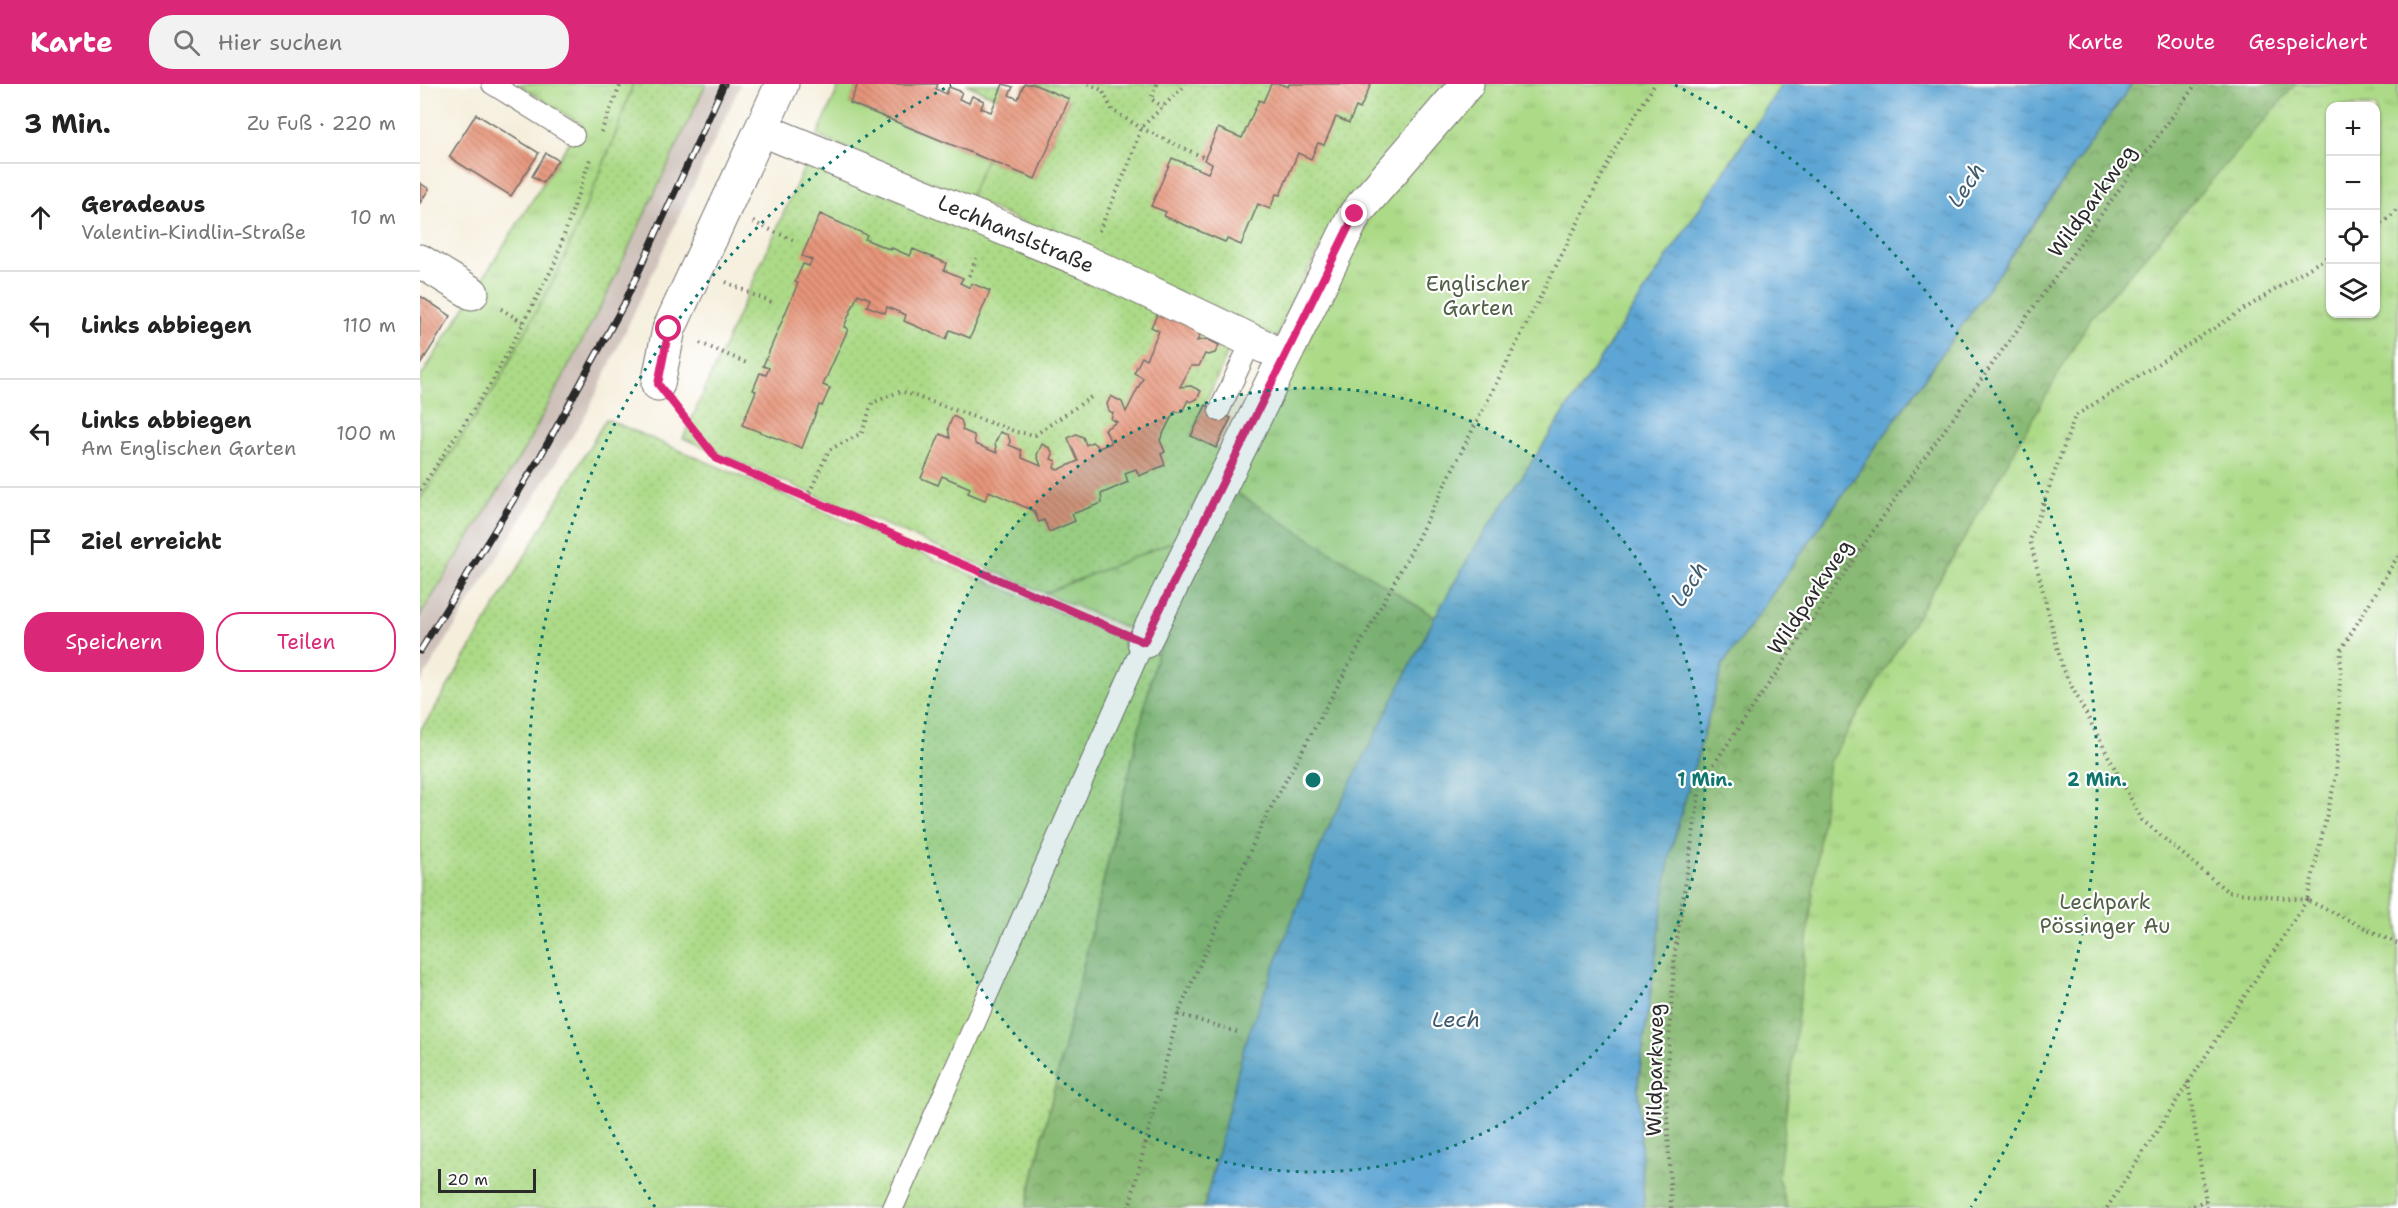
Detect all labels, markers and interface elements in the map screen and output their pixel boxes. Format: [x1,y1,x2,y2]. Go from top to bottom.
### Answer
search box [149,15,569,69]
text: Karte [30,23,113,61]
icon: search [170,26,203,59]
text: Hier suchen [218,28,342,57]
text: Karte [2068,28,2123,56]
text: Route [2156,28,2215,56]
text: Gespeichert [2248,28,2368,56]
map controls [2326,102,2380,318]
button: + [2326,102,2380,156]
text: 3 Min. [24,106,111,141]
text: Zu Fuß · 220 m [247,110,396,136]
street label: Wildparkweg [2042,139,2142,263]
button: − [2326,156,2380,210]
water label: Lech [1940,157,1992,213]
street label: Lechhanslstraße [934,188,1098,280]
text: Geradeaus [81,190,205,219]
route end [1341,200,1367,226]
icon: ahead [24,201,57,234]
text: 10 m [350,204,396,230]
button: locate [2326,210,2380,264]
text: Valentin-Kindlin-Straße [81,219,306,245]
button: layers [2326,264,2380,318]
park label: Englischer Garten [1426,270,1530,322]
icon: left [24,309,57,342]
text: Links abbiegen [81,311,252,340]
text: 110 m [342,312,396,338]
route start [655,315,681,341]
text: Links abbiegen [81,406,252,435]
icon: left [24,417,57,450]
text: 100 m [336,420,396,446]
text: Am Englischen Garten [81,435,296,461]
icon: arrive [24,525,57,558]
text: Ziel erreicht [81,527,222,556]
street label: Wildparkweg [1761,534,1859,660]
water label: Lech [1664,556,1714,612]
button: Speichern [24,612,204,672]
button: Teilen [216,612,396,672]
text: 1 Min. [1677,768,1733,792]
text: 2 Min. [2067,768,2127,792]
centre of rings [1303,770,1323,790]
park label: Lechpark Pössinger Au [2039,888,2171,940]
street label: Wildparkweg [1640,1003,1670,1137]
water label: Lech [1432,1005,1480,1034]
scale bar [438,1166,536,1194]
text: 20 m [447,1169,488,1190]

